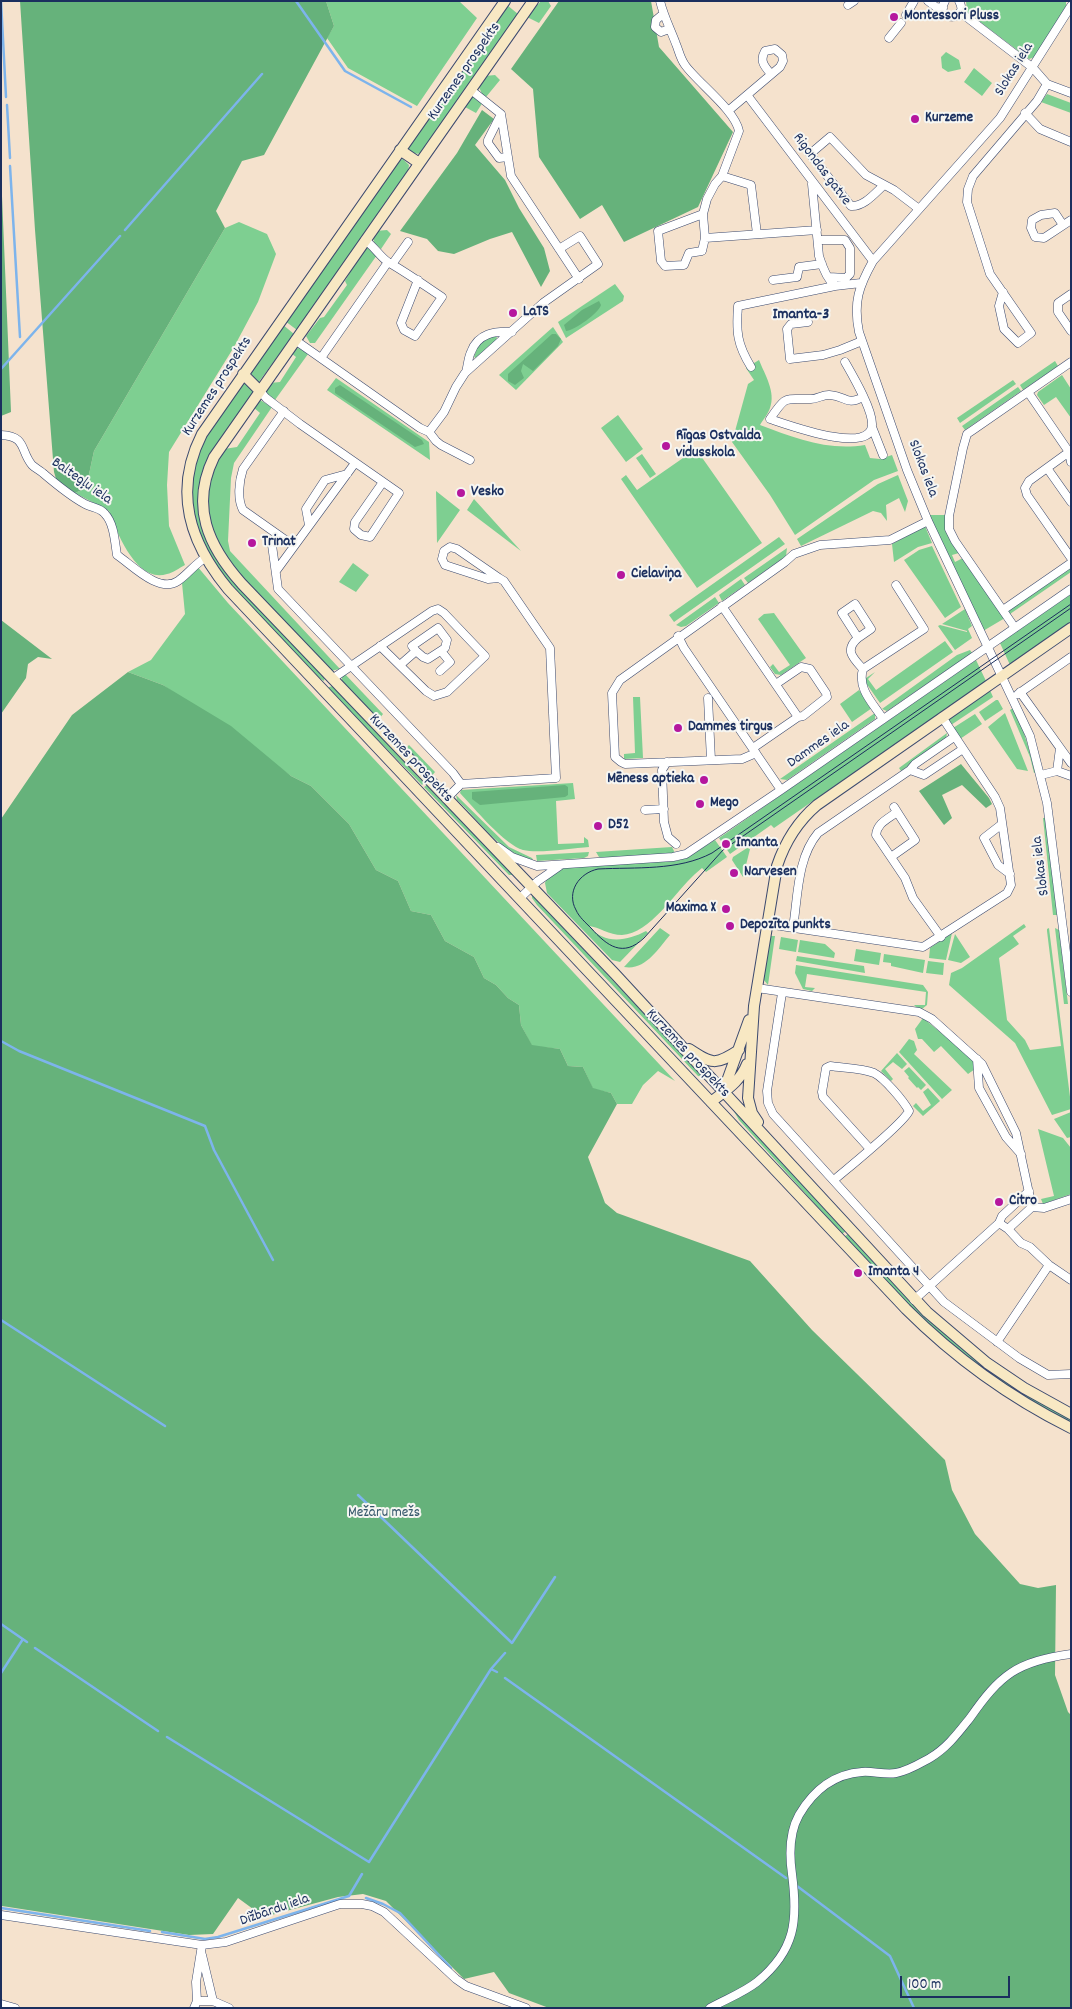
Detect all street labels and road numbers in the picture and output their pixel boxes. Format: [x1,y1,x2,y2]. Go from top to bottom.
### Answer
street label: Kurzemes prospekts [425,20,505,124]
street label: Slokas iela [992,40,1038,100]
street label: Rigondas gatve [788,130,854,210]
street label: Kurzemes prospekts [179,334,257,440]
street label: Slokas iela [903,438,941,500]
street label: Baltegļu iela [47,455,115,509]
street label: Kurzemes prospekts [364,711,456,807]
street label: Dammes iela [784,717,854,773]
street label: Slokas iela [1029,835,1055,897]
street label: Kurzemes prospekts [641,1006,733,1102]
street label: Dižbārdu iela [238,1891,312,1931]

